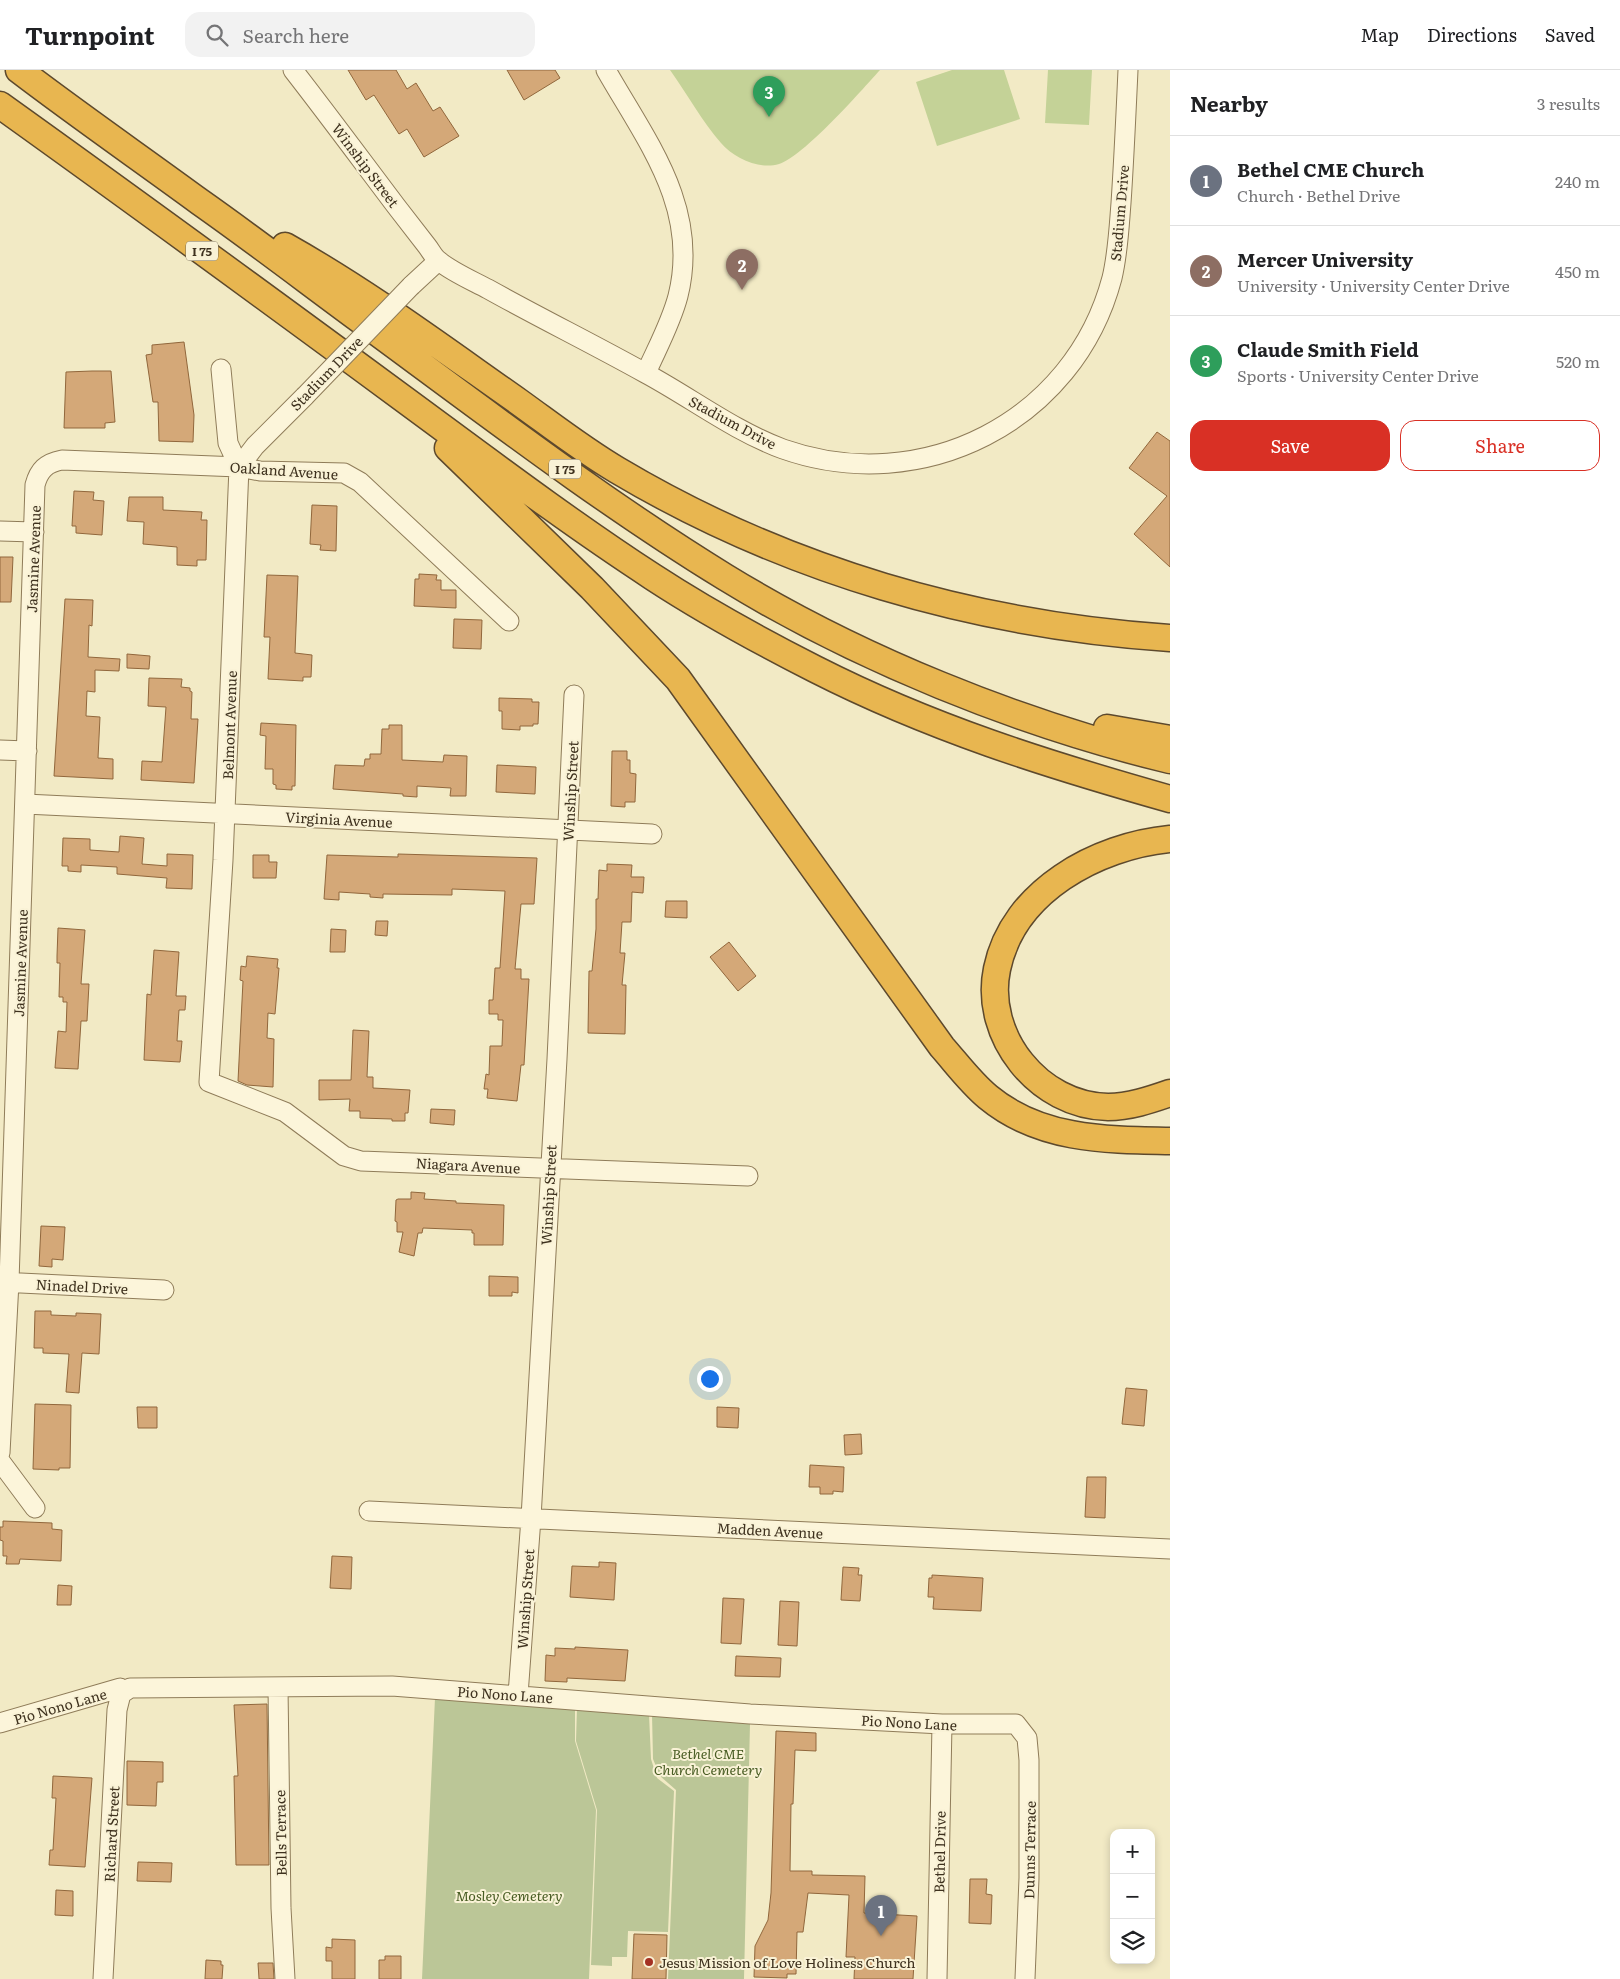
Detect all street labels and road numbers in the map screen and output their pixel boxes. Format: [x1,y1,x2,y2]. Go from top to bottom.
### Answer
street label: Winship Street [328,119,404,211]
street label: Stadium Drive [1105,164,1133,262]
road number: I 75 [186,242,218,260]
street label: Stadium Drive [285,331,367,415]
street label: Stadium Drive [686,391,780,453]
street label: Oakland Avenue [229,456,339,484]
road number: I 75 [549,459,581,478]
street label: Jasmine Avenue [21,505,45,613]
street label: Belmont Avenue [217,670,241,780]
street label: Winship Street [557,740,583,842]
street label: Virginia Avenue [285,806,393,832]
street label: Jasmine Avenue [8,909,32,1017]
street label: Winship Street [535,1144,561,1246]
street label: Niagara Avenue [415,1152,521,1178]
street label: Ninadel Drive [35,1274,129,1298]
street label: Madden Avenue [716,1517,824,1543]
street label: Winship Street [512,1548,539,1650]
street label: Pio Nono Lane [456,1681,554,1707]
street label: Pio Nono Lane [11,1683,109,1729]
street label: Pio Nono Lane [860,1709,958,1735]
street label: Richard Street [98,1785,124,1883]
street label: Bells Terrace [269,1790,291,1876]
street label: Dunns Terrace [1018,1801,1040,1899]
street label: Bethel Drive [928,1811,950,1893]

